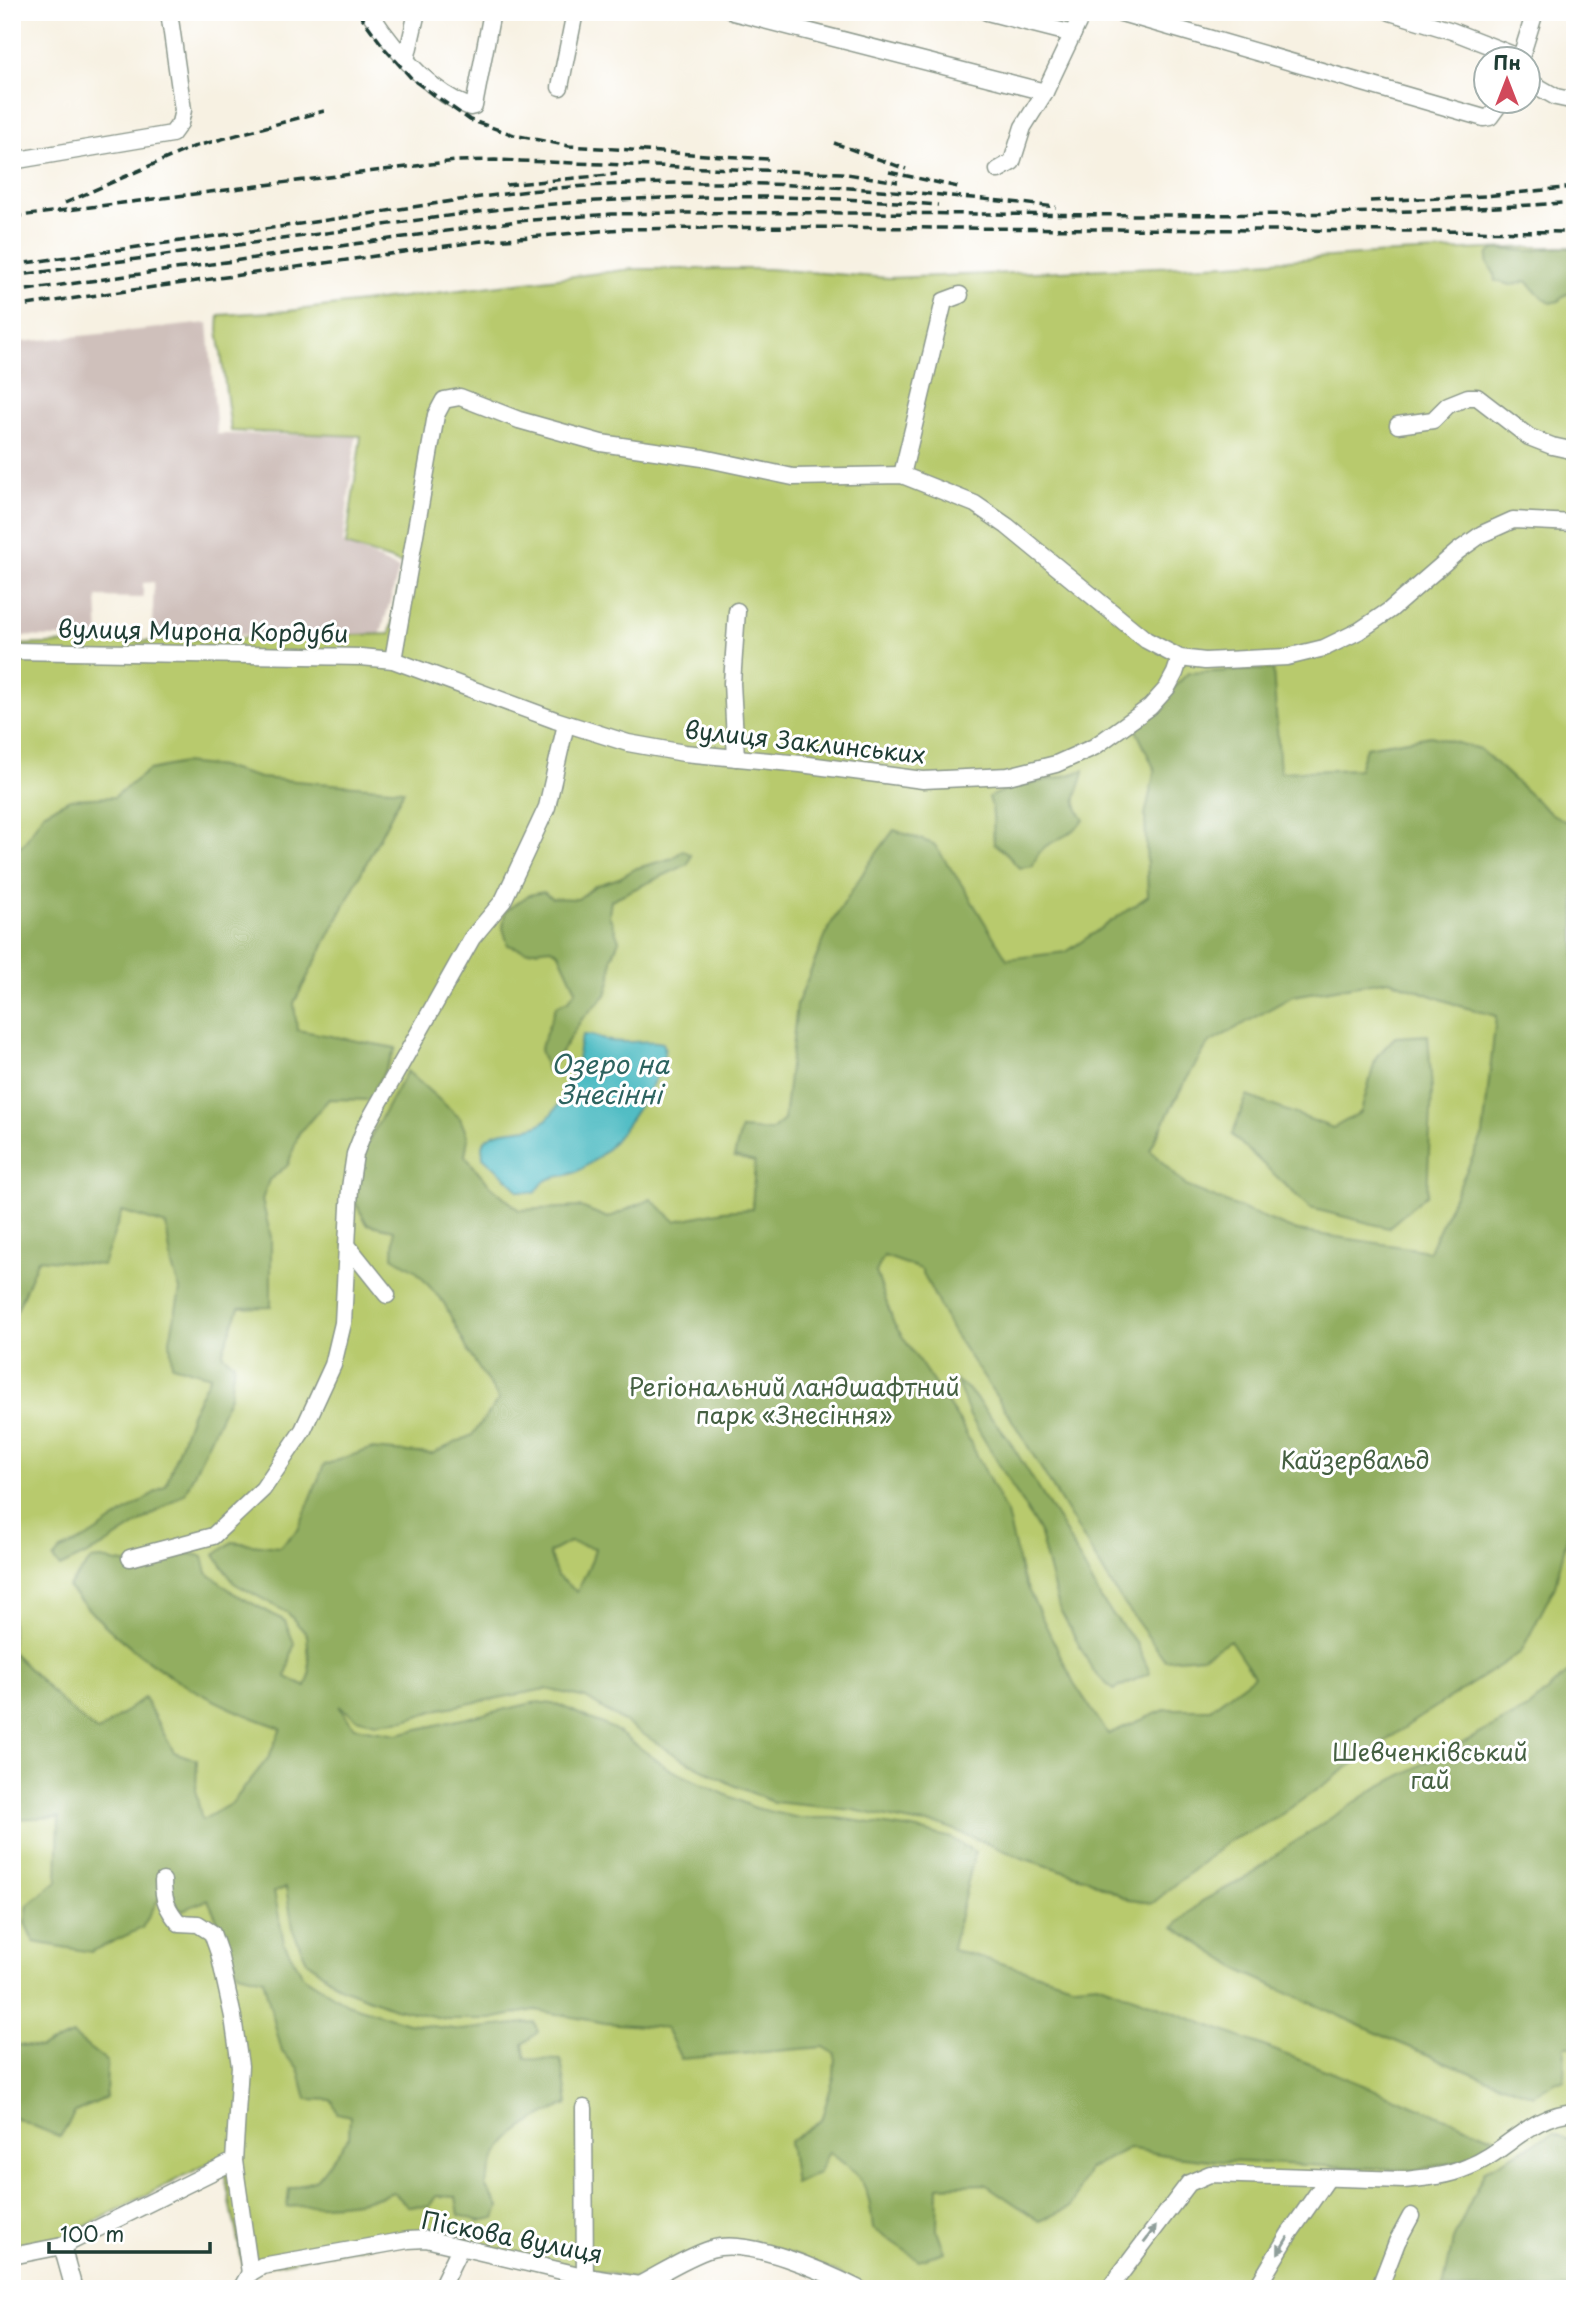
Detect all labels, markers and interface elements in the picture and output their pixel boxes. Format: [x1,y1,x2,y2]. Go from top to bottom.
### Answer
north arrow [1472,46,1542,116]
text: Пн [1493,48,1521,76]
street label: вулиця Мирона Кордуби [58,609,349,651]
street label: вулиця Заклинських [683,710,927,772]
water label: Озеро на Знесінні [551,1044,670,1113]
park label: Регіональний ландшафтний парк «Знесіння» [628,1368,960,1432]
park label: Кайзервальд [1280,1441,1430,1477]
park label: Шевченківський гай [1332,1733,1528,1797]
street label: Піскова вулиця [419,2201,606,2271]
scale bar [49,2210,210,2254]
text: 100 m [60,2217,124,2249]
one-way arrow [1143,2225,1157,2243]
one-way arrow [1276,2235,1289,2254]

